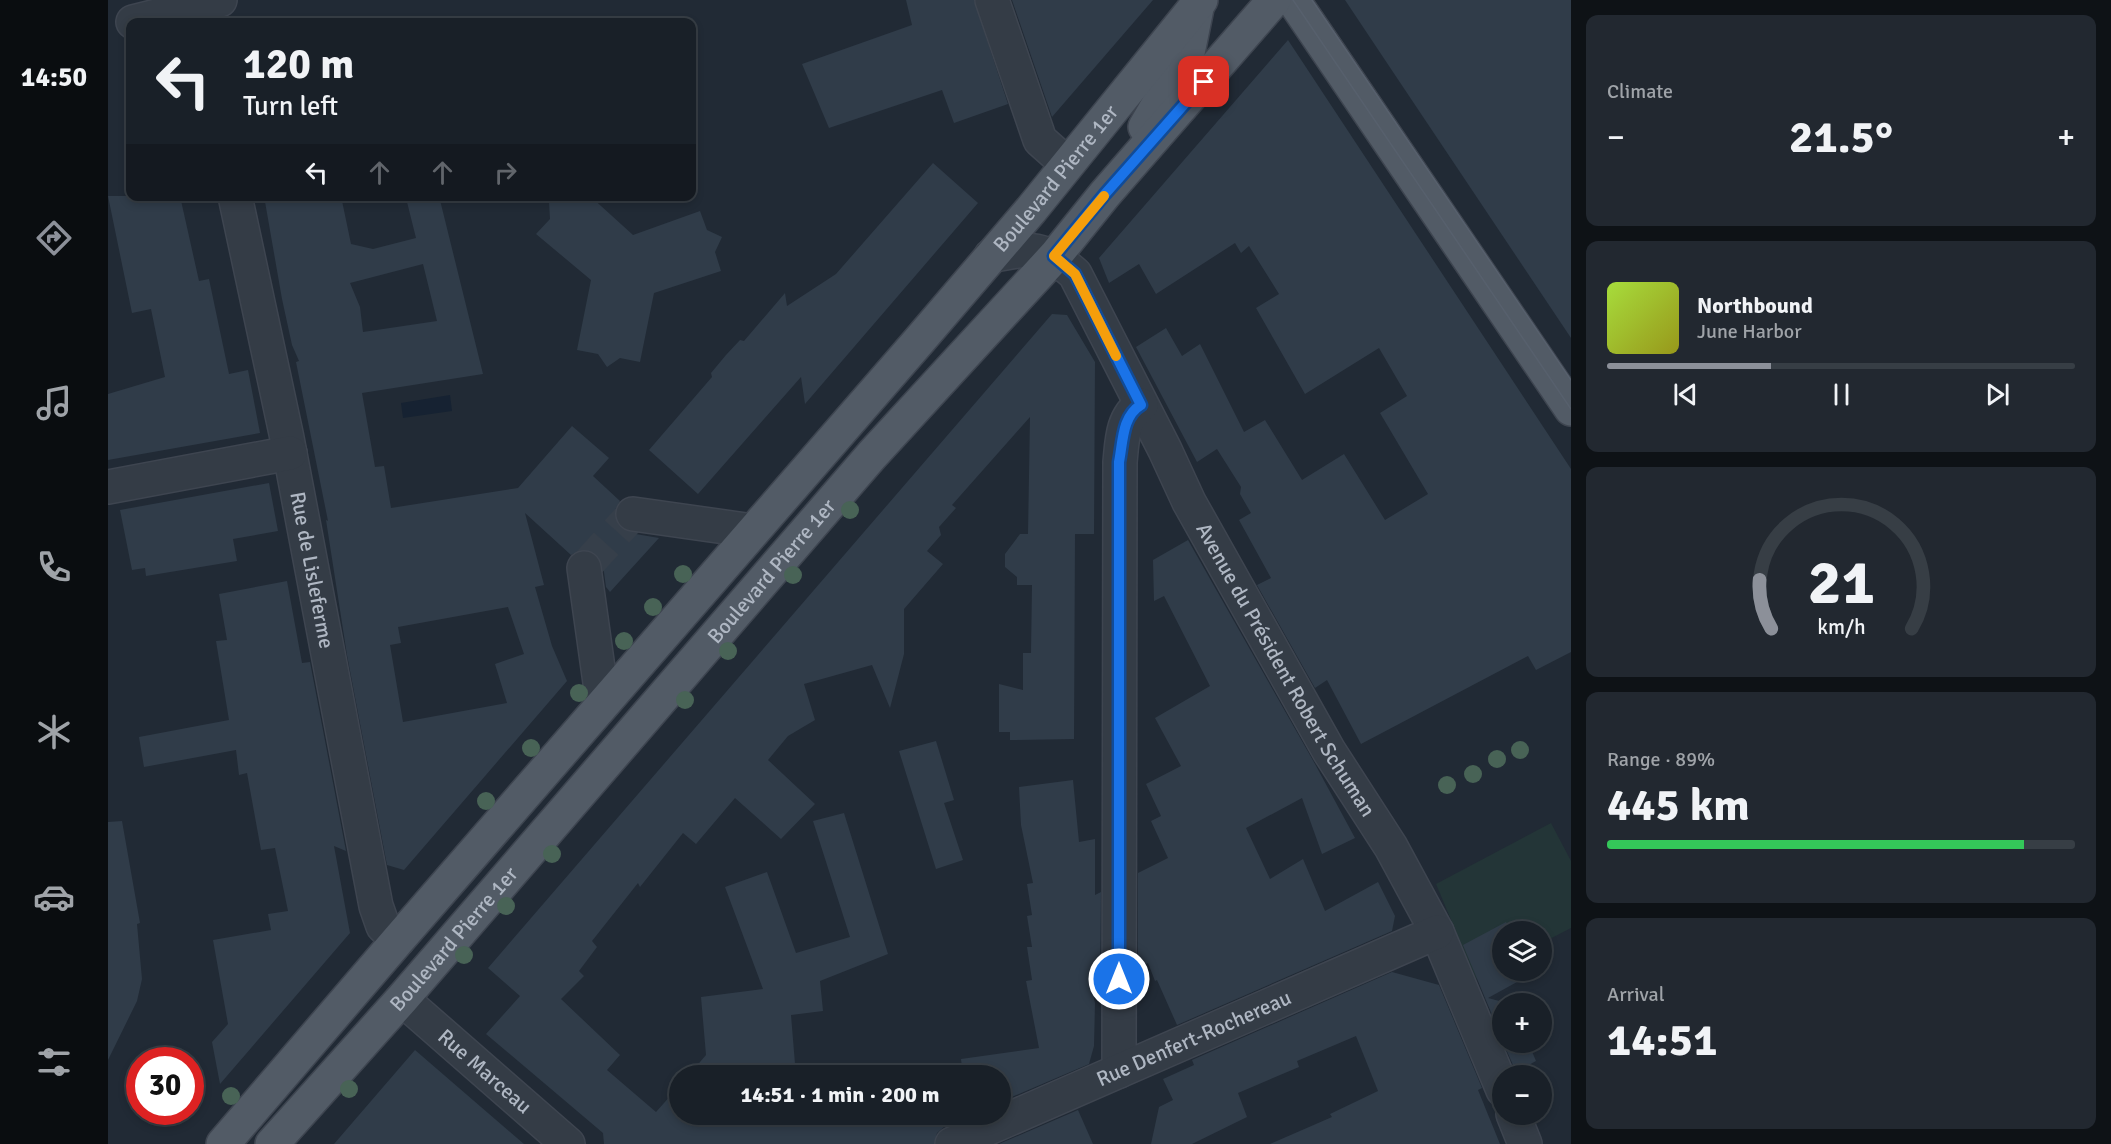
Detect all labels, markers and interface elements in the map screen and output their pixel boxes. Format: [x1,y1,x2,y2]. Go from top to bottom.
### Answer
text: 120 m [243,39,354,90]
icon: left [144,42,222,120]
pin [1178,56,1229,107]
text: 14:50 [21,61,87,94]
icon: arrive [1187,65,1220,98]
text: Climate [1607,79,1673,104]
text: Turn left [243,90,338,123]
street label: Boulevard Pierre 1er [988,99,1124,258]
text: 21.5° [1789,110,1893,165]
text: − [1607,117,1625,158]
text: + [2057,117,2075,158]
icon: left [300,156,333,189]
icon: ahead [363,156,396,189]
icon: ahead [426,156,459,189]
icon: right [489,156,522,189]
icon: directions [33,217,75,259]
text: Northbound [1697,292,1813,319]
text: June Harbor [1697,319,1802,344]
icon: previous [1669,378,1702,411]
icon: pause [1825,378,1858,411]
icon: next [1981,378,2014,411]
icon: music [33,382,75,424]
street label: Rue de Lisleferme [284,489,340,651]
street label: Boulevard Pierre 1er [702,493,841,649]
street label: Avenue du Président Robert Schuman [1190,518,1381,822]
text: 21 [1807,544,1875,621]
icon: phone [33,546,75,588]
text: km/h [1817,614,1865,640]
icon: climate [33,711,75,753]
text: Range · 89% [1607,747,1715,772]
text: 445 km [1607,778,1750,833]
street label: Boulevard Pierre 1er [384,861,524,1017]
icon: car [33,876,75,918]
map controls [1492,921,1552,1125]
button: layers [1492,921,1552,981]
position arrow [1087,947,1151,1011]
text: Arrival [1607,982,1665,1007]
street label: Rue Denfert-Rochereau [1093,984,1295,1092]
button: + [1492,993,1552,1053]
text: 14:51 [1607,1013,1717,1068]
street label: Rue Marceau [433,1023,537,1119]
icon: filters [33,1041,75,1083]
speed limit sign: 30 [126,1047,204,1125]
button: − [1492,1065,1552,1125]
text: 14:51 · 1 min · 200 m [740,1081,940,1108]

